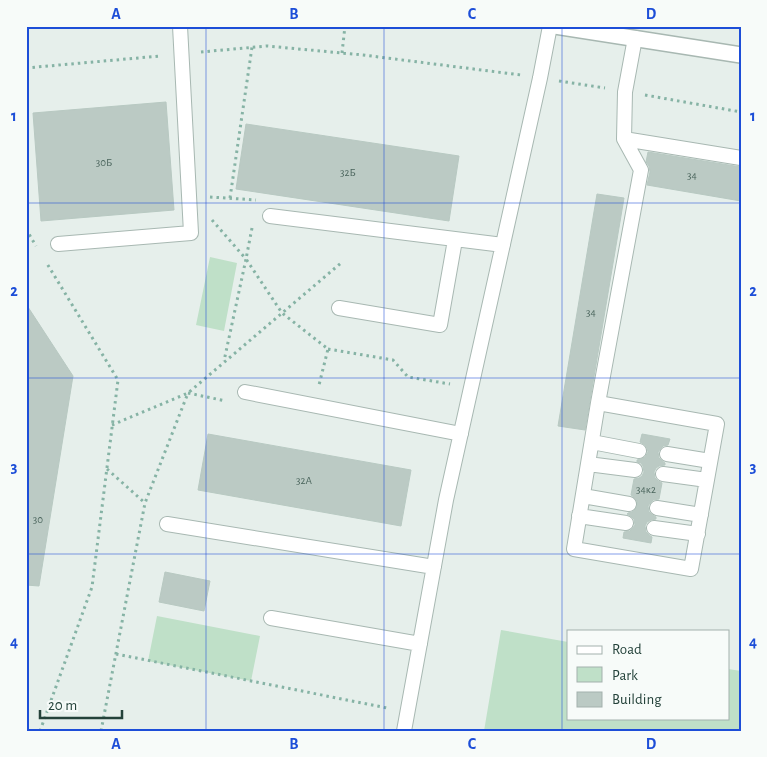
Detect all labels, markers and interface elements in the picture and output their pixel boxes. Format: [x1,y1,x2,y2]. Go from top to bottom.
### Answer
text: A [111,6,121,22]
text: B [289,6,299,22]
text: C [468,6,477,22]
text: D [646,6,657,22]
text: 1 [11,108,17,124]
text: 1 [750,108,756,124]
house number: 30Б [96,157,112,168]
house number: 32Б [340,167,356,178]
house number: 34 [687,170,697,181]
text: 2 [10,283,18,299]
text: 2 [749,283,757,299]
house number: 34 [586,307,596,318]
text: 3 [11,459,18,475]
text: 3 [750,459,757,475]
house number: 32А [296,475,313,486]
house number: 34к2 [636,484,656,495]
house number: 30 [33,514,43,525]
legend [567,630,730,720]
text: 4 [10,634,18,650]
text: 4 [749,634,757,650]
text: Road [612,642,642,657]
text: Park [612,668,638,683]
scale bar [40,687,122,719]
text: Building [612,692,662,707]
text: 20 m [48,698,77,713]
text: A [111,736,121,752]
text: B [289,736,299,752]
text: C [468,736,477,752]
text: D [646,736,657,752]

